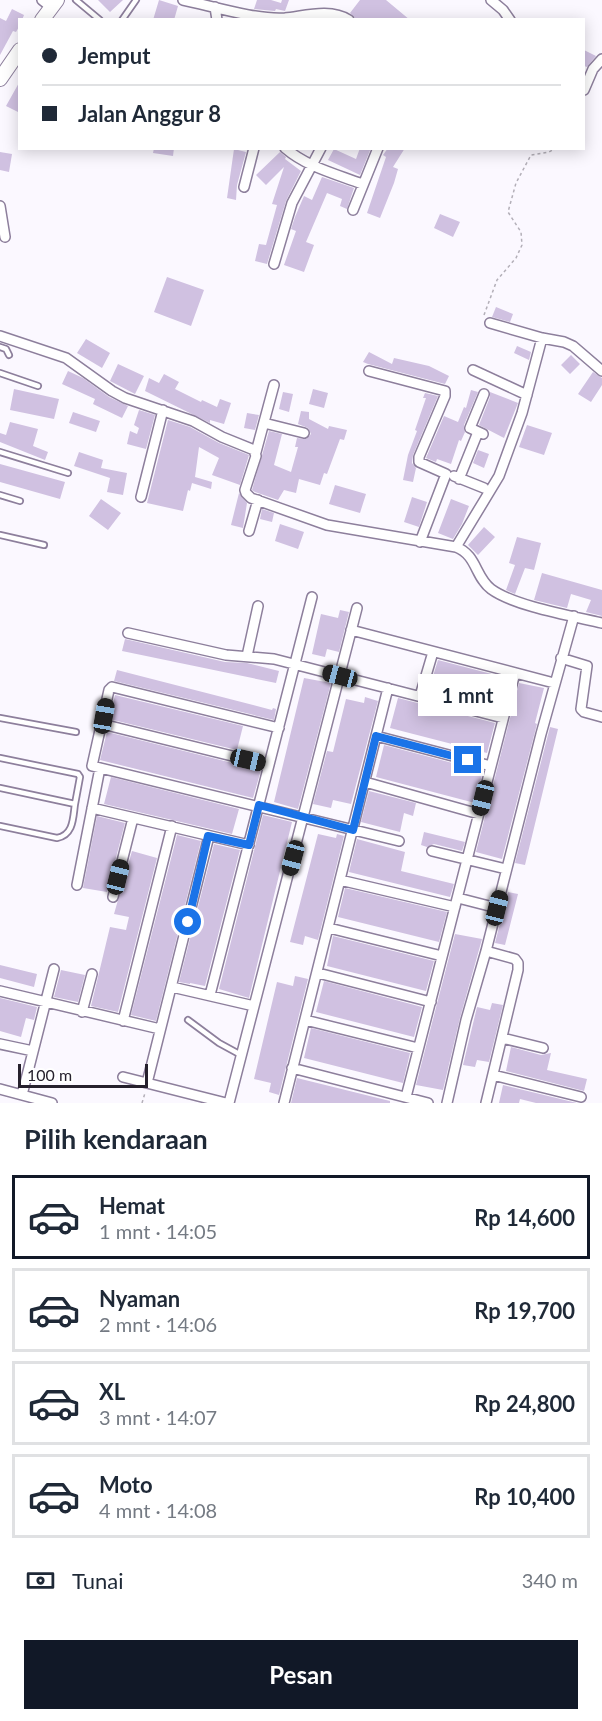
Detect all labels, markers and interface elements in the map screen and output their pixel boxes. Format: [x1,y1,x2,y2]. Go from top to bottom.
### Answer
text: Jemput [78,42,150,69]
text: Jalan Anggur 8 [78,100,221,127]
car [320,663,360,689]
callout: 1 mnt [418,673,518,715]
text: 1 mnt [442,683,493,707]
car [92,697,116,735]
route end [454,746,481,773]
car [228,747,268,773]
car [470,778,496,818]
car [280,838,306,878]
car [105,857,131,897]
car [484,888,510,928]
route start [174,908,201,935]
scale bar [18,1061,148,1088]
text: 100 m [27,1065,72,1084]
text: Pilih kendaraan [24,1122,208,1155]
icon: car [27,1190,81,1244]
text: Hemat [99,1192,165,1219]
text: Rp 14,600 [474,1204,575,1231]
text: 1 mnt · 14:05 [99,1219,217,1243]
icon: car [27,1283,81,1337]
text: Nyaman [99,1285,180,1312]
text: Rp 19,700 [474,1297,575,1324]
text: 2 mnt · 14:06 [99,1312,217,1336]
icon: car [27,1376,81,1430]
text: XL [99,1378,125,1405]
text: Rp 24,800 [474,1390,575,1417]
text: 3 mnt · 14:07 [99,1405,217,1429]
icon: car [27,1469,81,1523]
text: Moto [99,1471,153,1498]
text: Rp 10,400 [474,1483,575,1510]
text: 4 mnt · 14:08 [99,1498,217,1522]
icon: cash [24,1564,57,1597]
text: Tunai [72,1567,123,1594]
text: 340 m [522,1568,578,1592]
button: Pesan [24,1640,578,1709]

